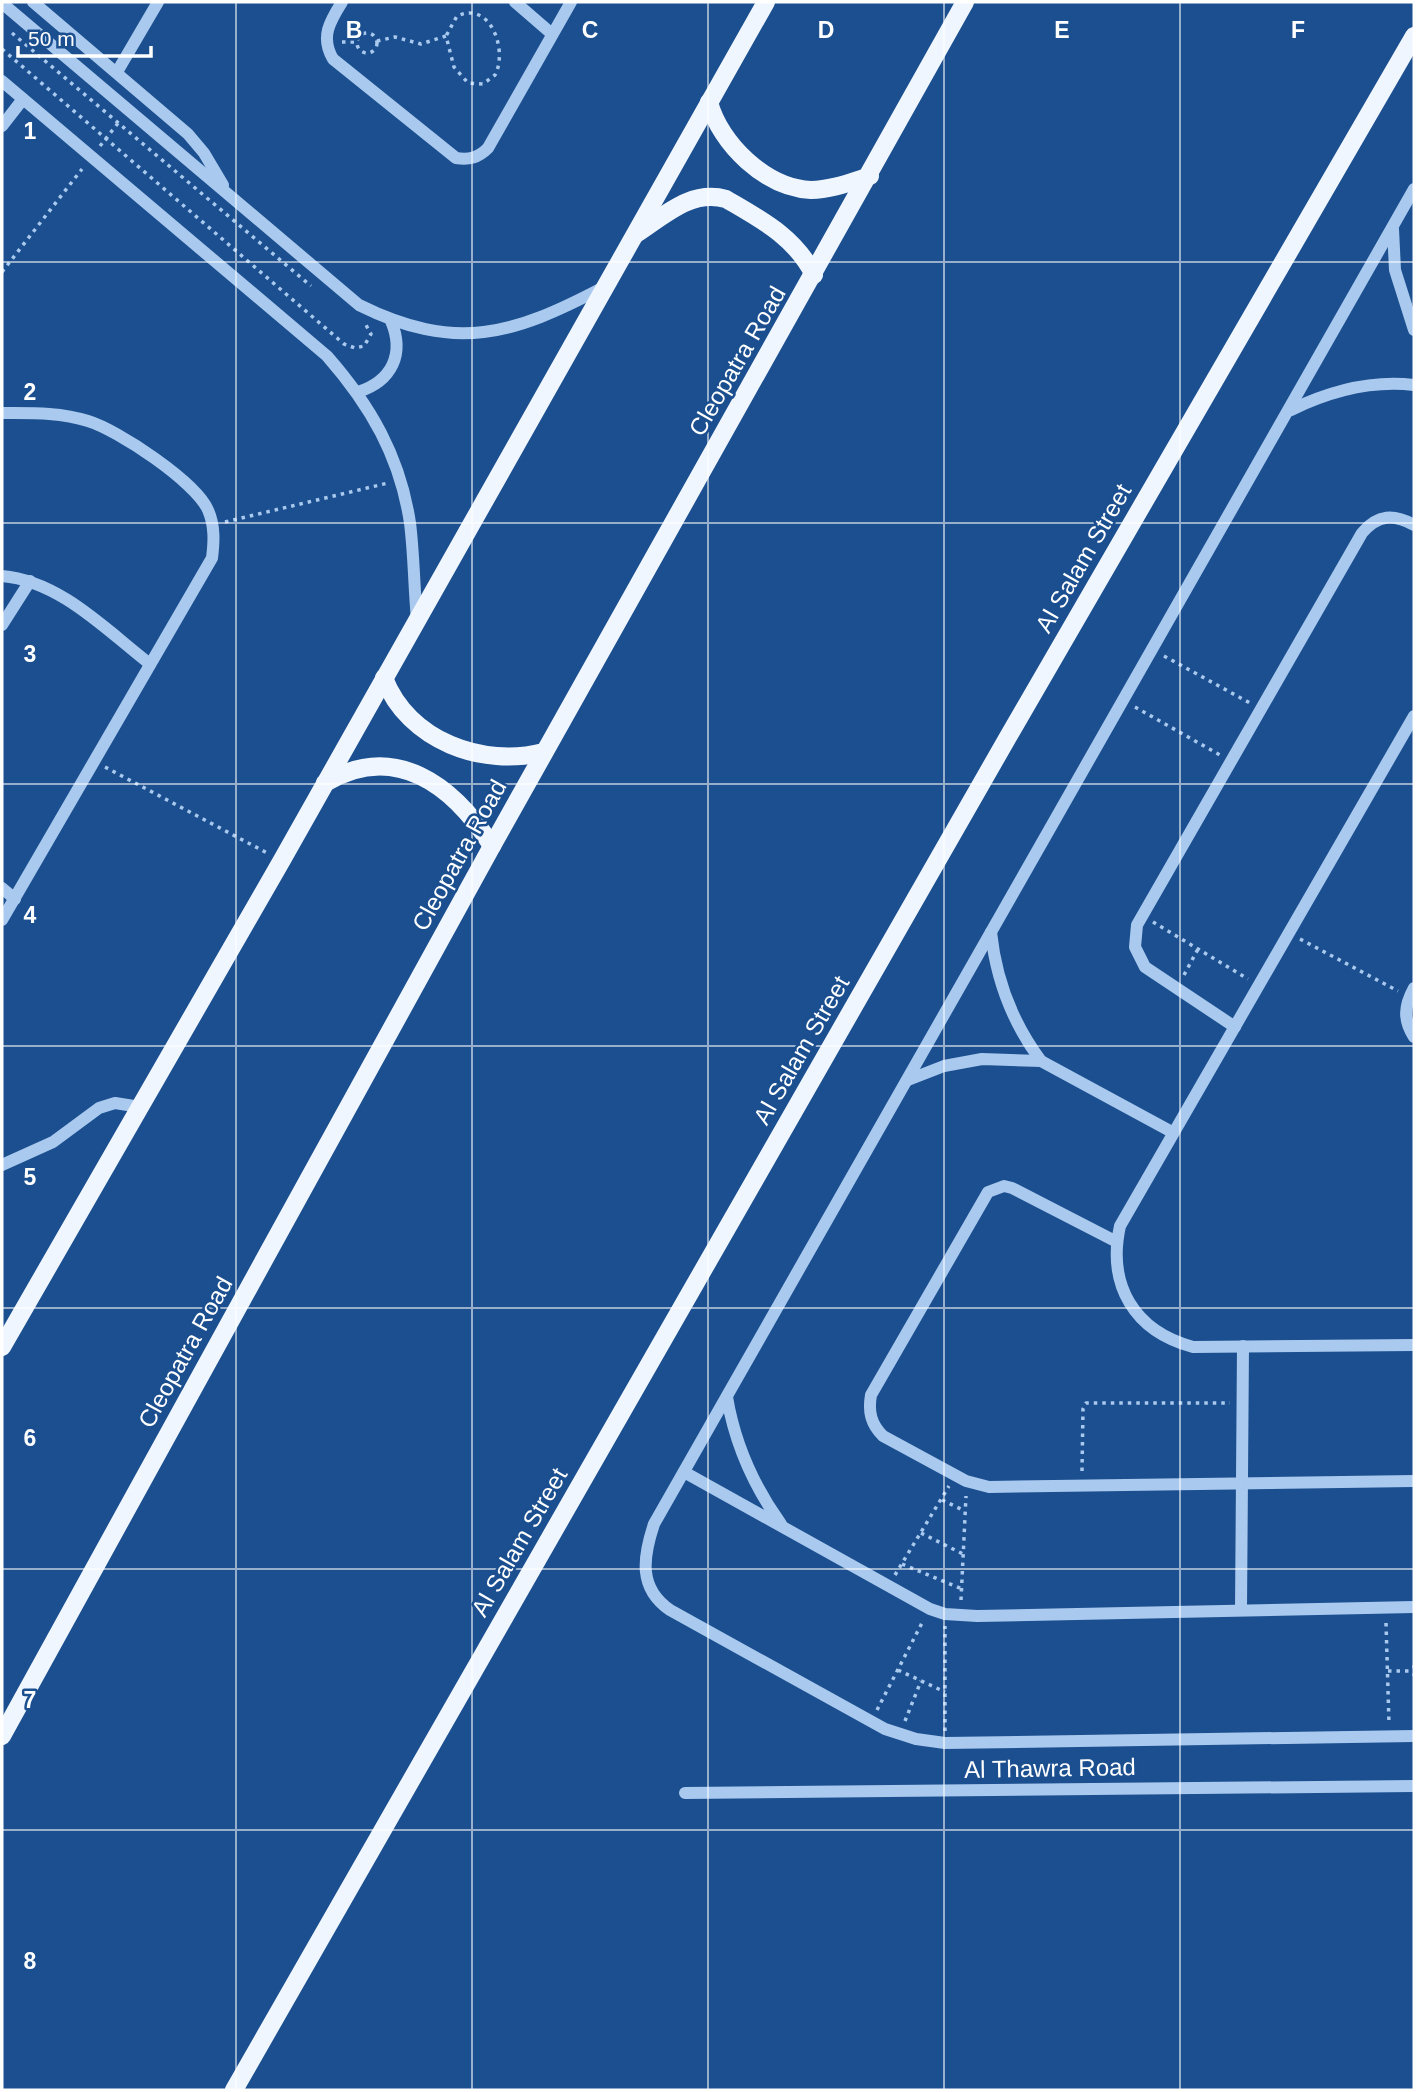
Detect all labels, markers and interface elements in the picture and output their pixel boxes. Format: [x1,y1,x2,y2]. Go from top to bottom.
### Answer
scale bar [18,14,150,58]
text: B [346,17,362,43]
text: C [582,17,598,43]
text: D [818,17,834,43]
text: E [1054,17,1070,43]
text: F [1291,17,1305,43]
text: 50 m [28,27,75,50]
text: 1 [24,118,37,144]
street label: Cleopatra Road [683,281,791,441]
text: 2 [24,379,36,405]
street label: Al Salam Street [1030,479,1137,637]
text: 3 [24,641,36,667]
street label: Cleopatra Road [406,775,512,935]
text: 4 [24,902,37,928]
street label: Al Salam Street [748,971,855,1129]
text: 5 [24,1164,37,1190]
street label: Cleopatra Road [132,1272,238,1432]
text: 6 [24,1425,36,1451]
street label: Al Salam Street [466,1463,573,1621]
text: 7 [24,1687,36,1713]
street label: Al Thawra Road [964,1753,1136,1783]
text: 8 [24,1948,37,1974]

